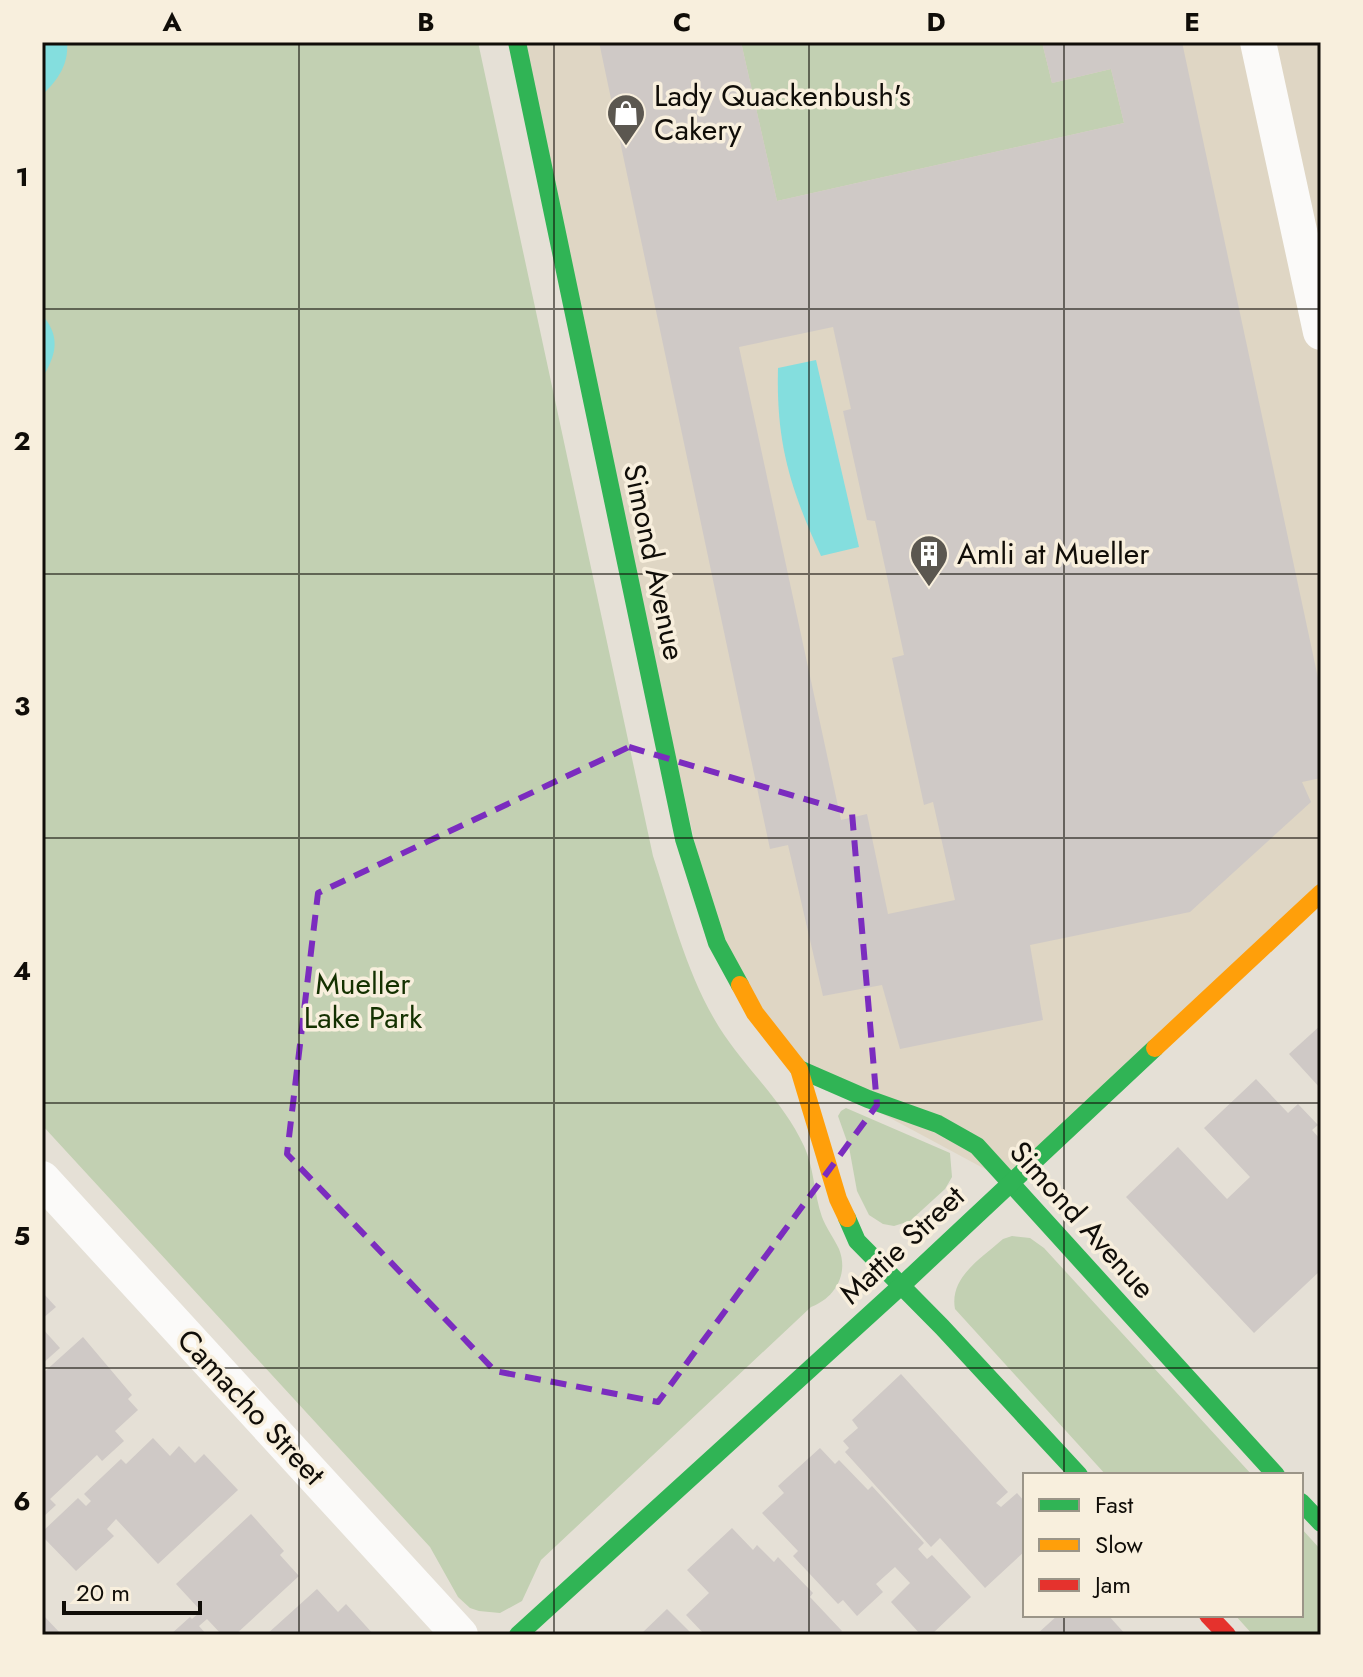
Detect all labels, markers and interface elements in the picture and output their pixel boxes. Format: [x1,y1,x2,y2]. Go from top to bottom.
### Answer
text: A [161,3,182,41]
text: B [417,3,435,41]
text: C [673,3,691,41]
text: D [926,3,946,41]
text: E [1184,3,1200,41]
place label: Lady Quackenbush's Cakery [654,74,911,151]
shop icon: Lady Quackenbush's Cakery [605,92,647,147]
text: 1 [15,158,29,196]
text: 2 [13,422,31,460]
street label: Simond Avenue [613,460,696,664]
place label: Amli at Mueller [957,532,1150,575]
building icon: Amli at Mueller [908,533,950,588]
text: 3 [14,687,30,725]
text: 4 [13,952,31,990]
park label: Mueller Lake Park [304,962,423,1039]
street label: Simond Avenue [1000,1131,1165,1308]
street label: Mattie Street [830,1175,974,1314]
text: 5 [14,1217,30,1255]
street label: Camacho Street [167,1319,336,1495]
legend [1023,1473,1303,1617]
text: 6 [13,1482,31,1520]
text: Fast [1095,1487,1133,1522]
text: Slow [1095,1527,1143,1562]
scale bar [64,1565,200,1615]
text: Jam [1092,1567,1131,1602]
text: 20 m [76,1575,130,1610]

